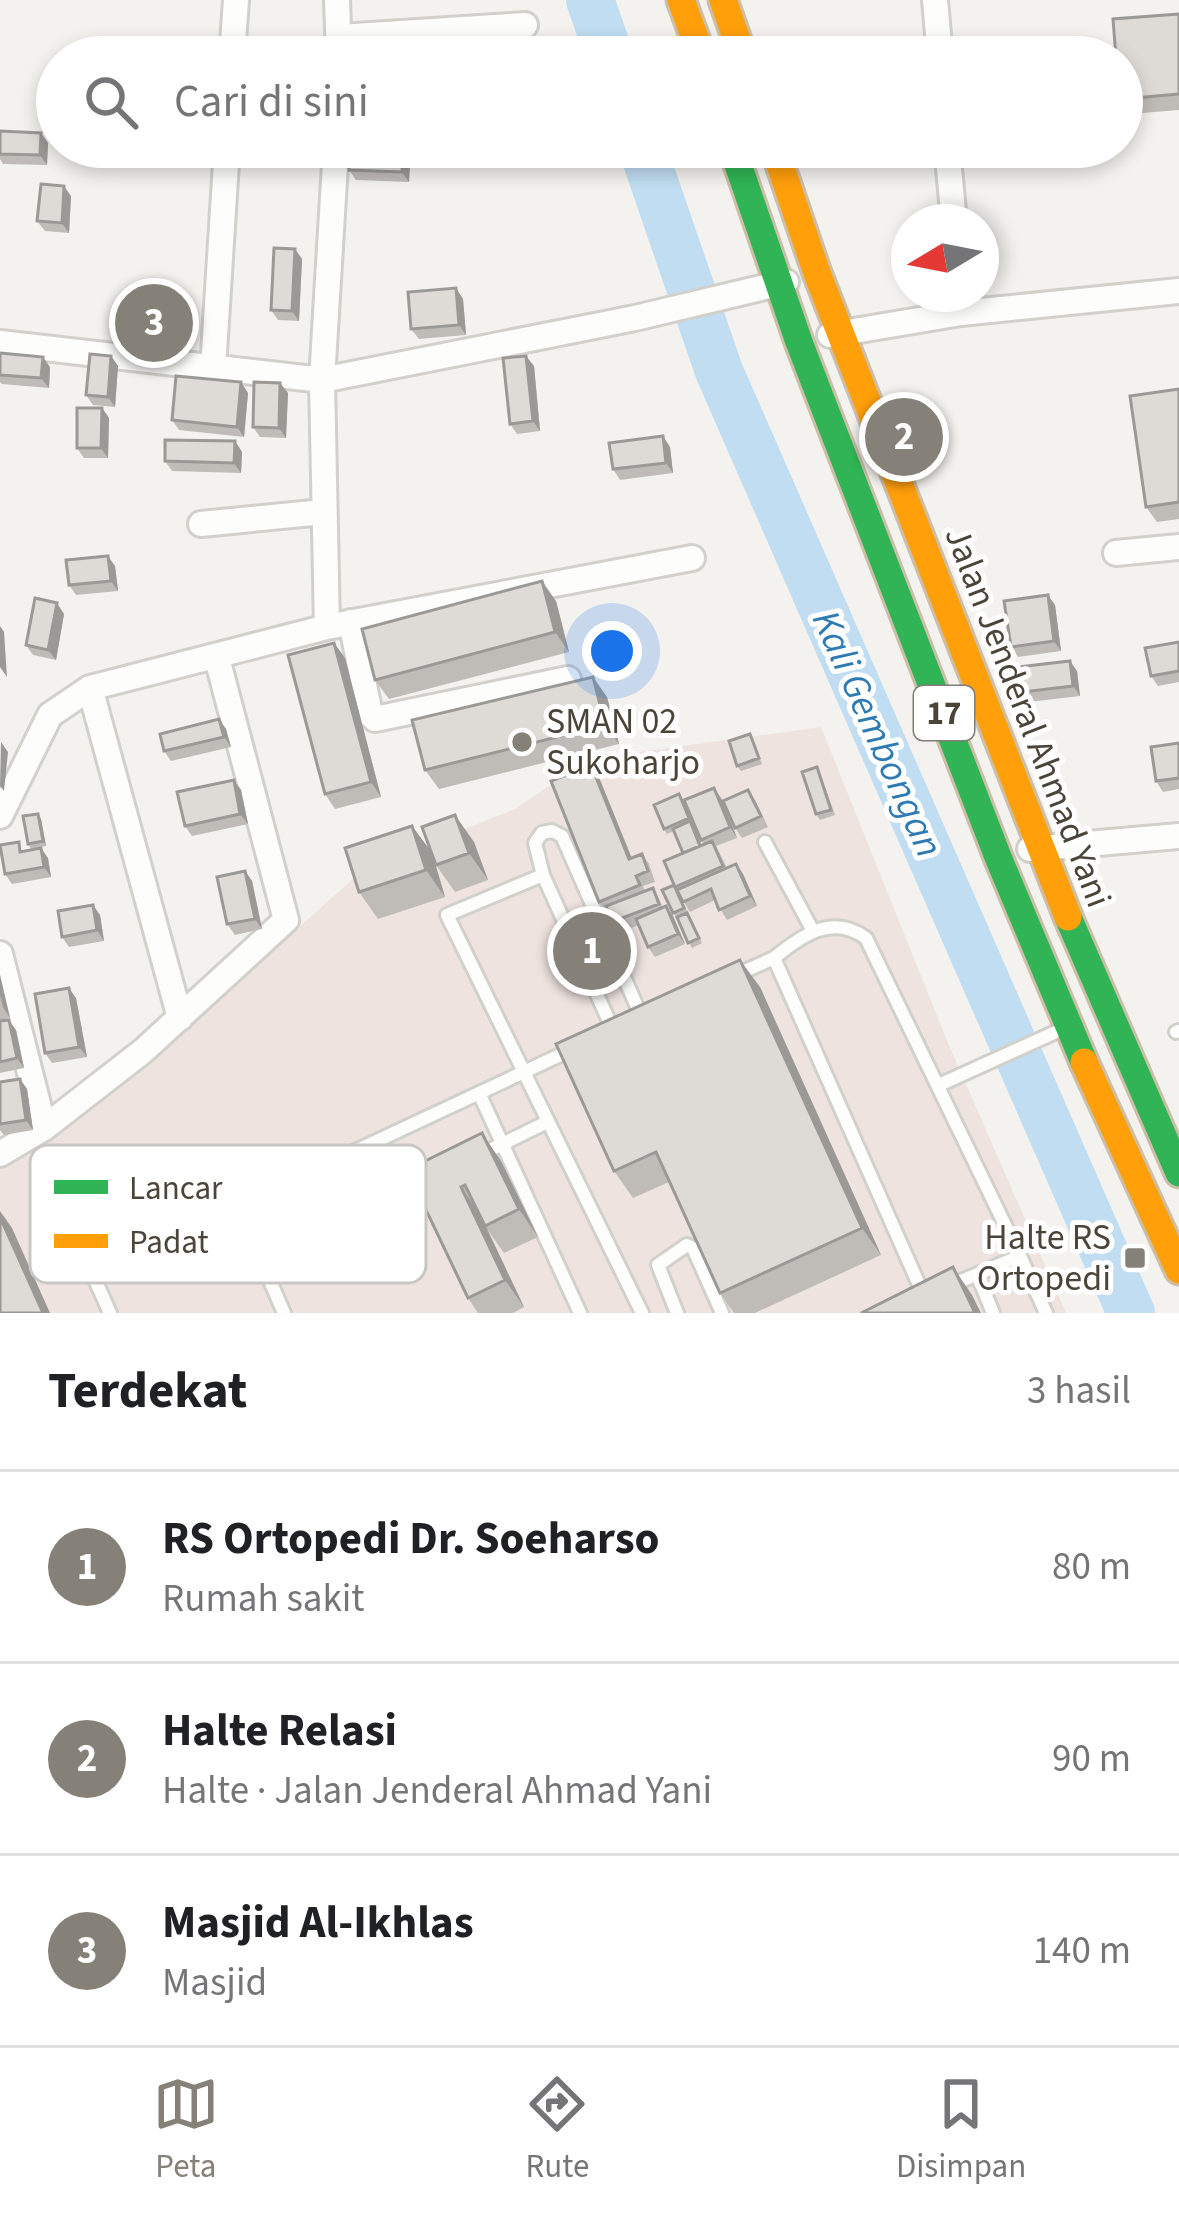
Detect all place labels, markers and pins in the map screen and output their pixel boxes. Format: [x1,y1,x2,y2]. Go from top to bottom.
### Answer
pin: 3 [115,278,193,368]
pin: 2 [865,392,943,482]
place label: SMAN 02 Sukoharjo [546,696,700,788]
marker: SMAN 02 Sukoharjo [509,729,535,755]
pin: 1 [553,906,631,996]
place label: Halte RS Ortopedi [977,1212,1111,1304]
marker: Halte RS Ortopedi [1122,1245,1148,1271]

